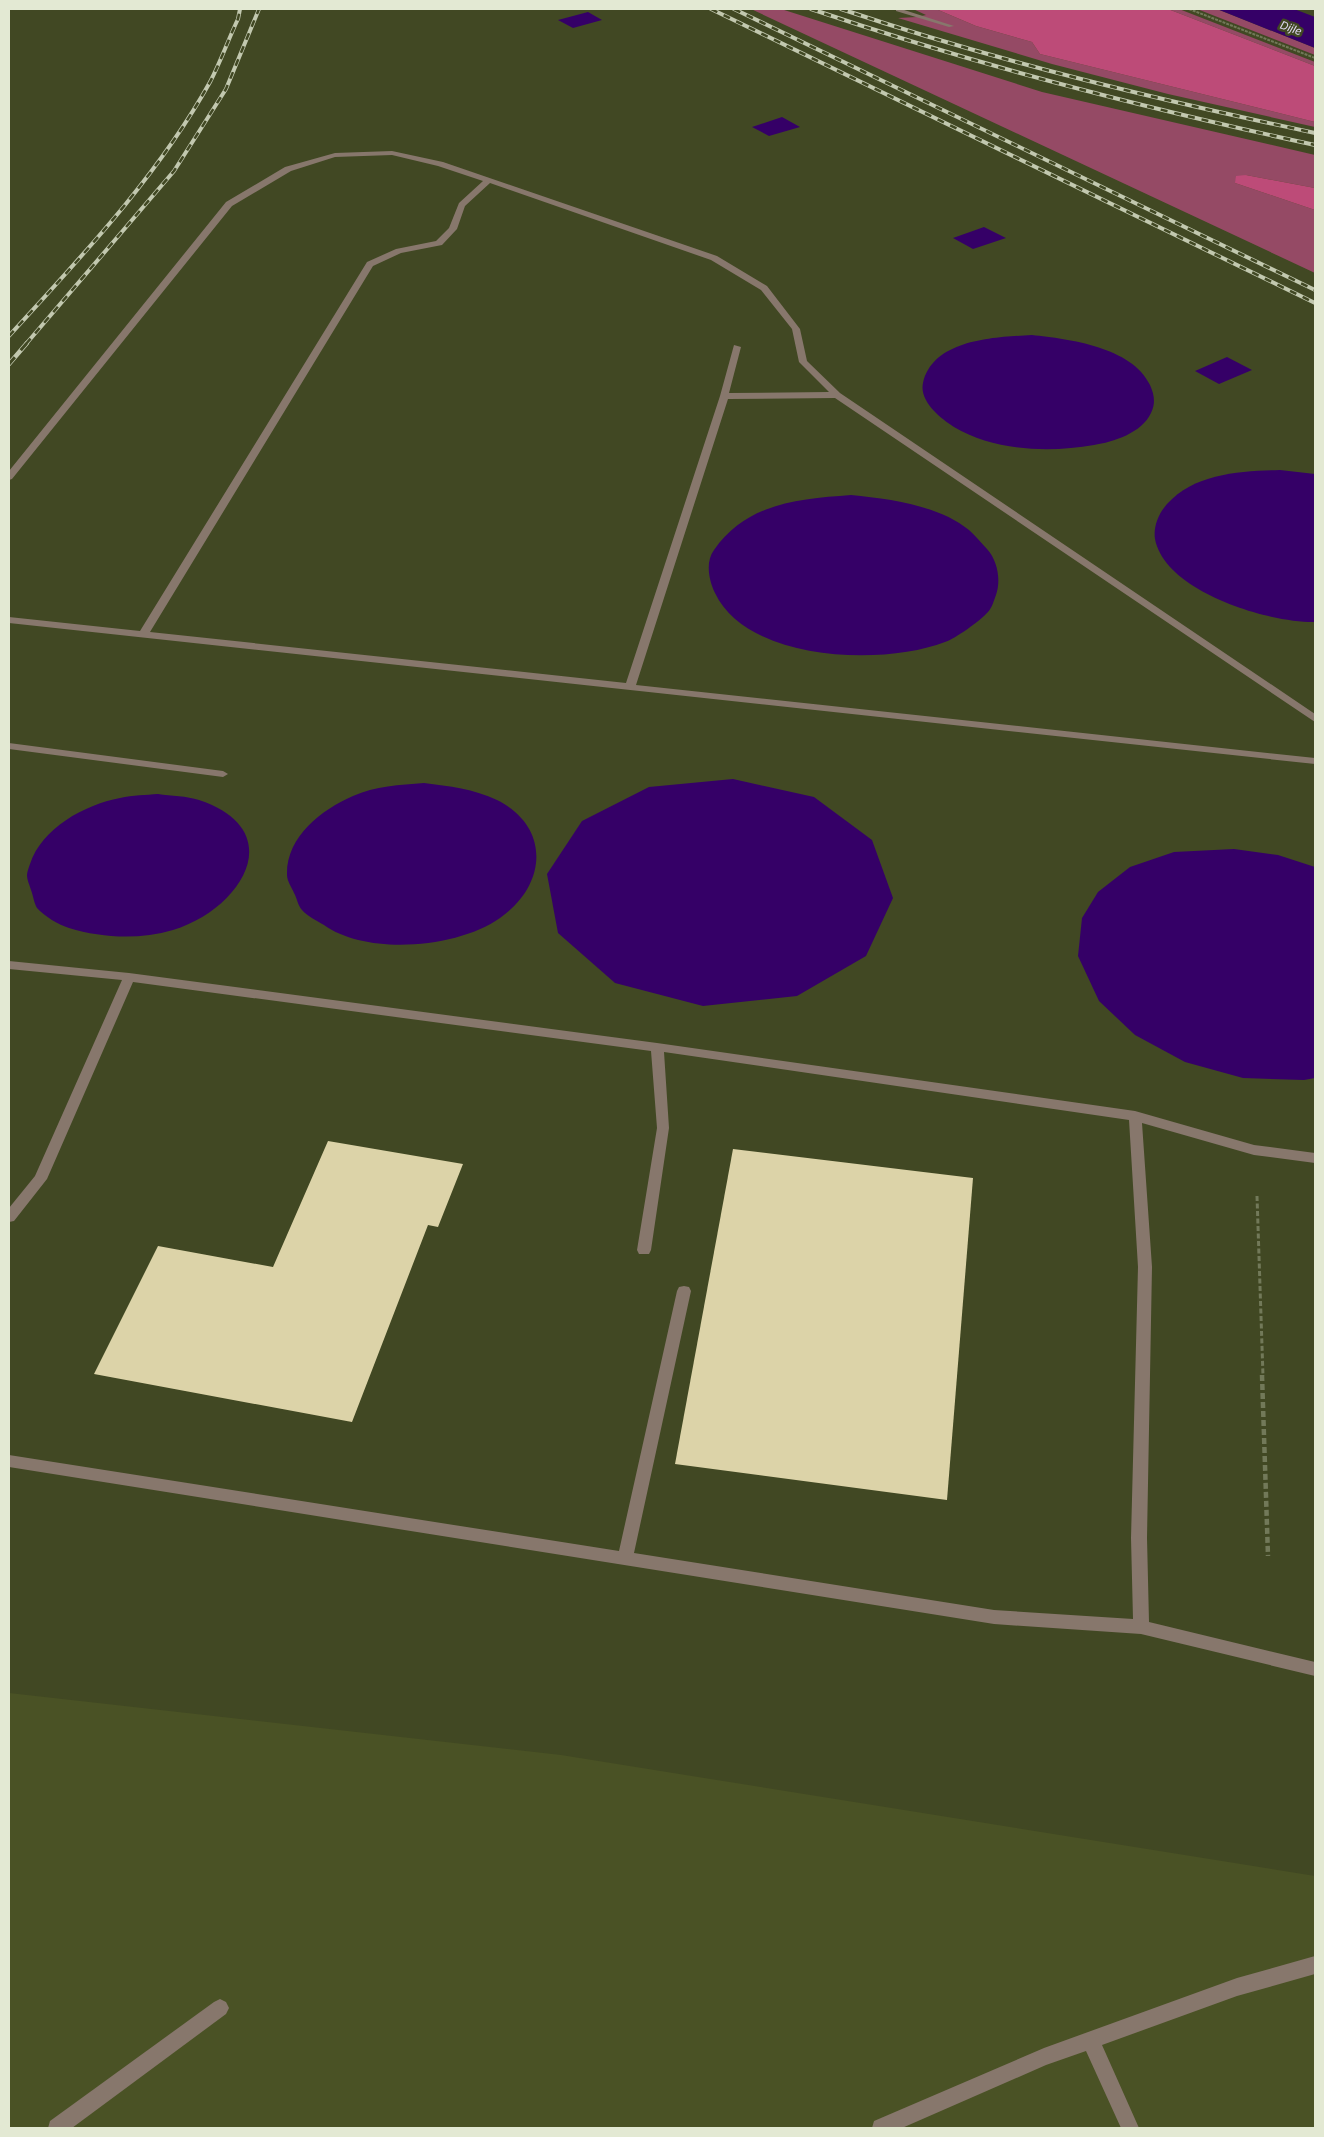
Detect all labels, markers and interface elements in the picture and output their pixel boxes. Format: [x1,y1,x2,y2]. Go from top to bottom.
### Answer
water label: Dijle [1278,18,1304,38]

